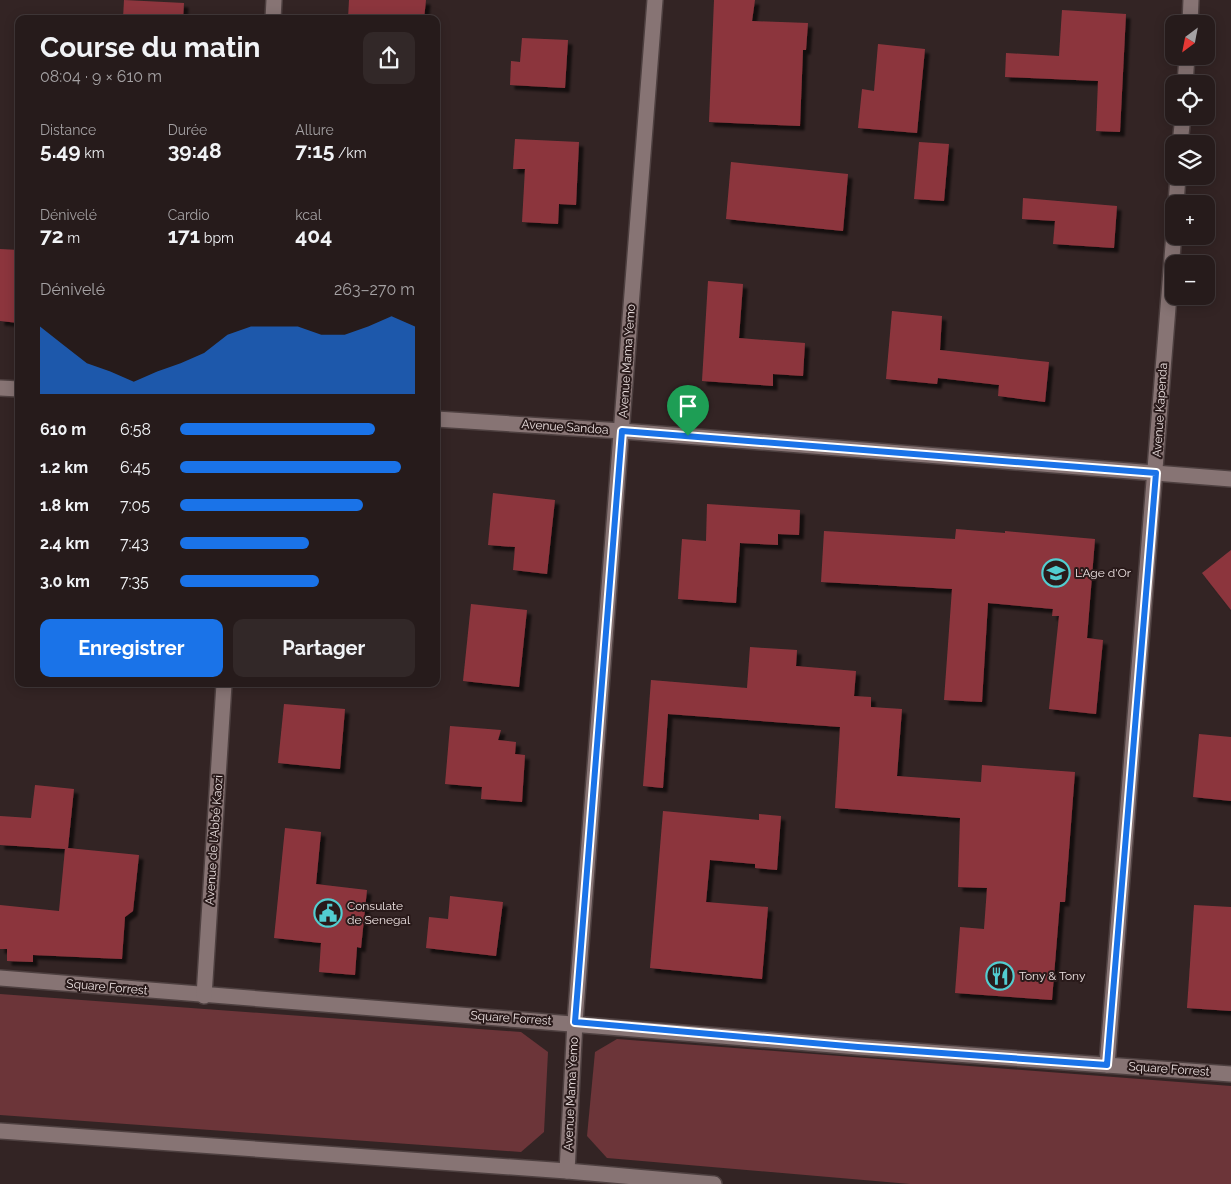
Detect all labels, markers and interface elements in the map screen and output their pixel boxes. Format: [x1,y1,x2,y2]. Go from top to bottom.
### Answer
north arrow [1165,15,1215,65]
map controls [1165,15,1215,305]
text: Course du matin [40,31,260,64]
button: share [363,32,415,84]
text: 08:04 · 9 × 610 m [40,67,162,86]
button: locate [1165,75,1215,125]
text: Distance [40,122,96,138]
text: Durée [168,122,207,138]
text: Allure [295,122,334,138]
button: layers [1165,135,1215,185]
text: 5.49 [40,138,81,163]
text: 39:48 [168,138,222,163]
text: 7:15 [295,138,334,163]
text: km [81,145,105,161]
text: /km [334,145,367,161]
button: + [1165,195,1215,245]
text: Dénivelé [40,207,97,223]
text: Cardio [168,207,210,223]
text: kcal [295,207,322,223]
text: 72 [40,223,64,248]
text: 171 [168,223,200,248]
text: 404 [295,223,332,248]
text: m [64,230,80,246]
text: bpm [200,230,234,246]
button: − [1165,255,1215,305]
text: Dénivelé [40,280,105,299]
text: 263–270 m [334,280,415,299]
street label: Avenue Mama Yemo [616,303,638,419]
street label: Avenue Kapenda [1150,362,1170,458]
pin [667,385,709,436]
icon: arrive [674,392,702,420]
street label: Avenue Sandoa [521,417,609,437]
text: 610 m [40,420,86,439]
text: 6:58 [120,420,151,439]
text: 1.2 km [40,458,88,477]
text: 6:45 [120,458,150,477]
text: 1.8 km [40,496,89,515]
text: 7:05 [120,496,150,515]
text: 2.4 km [40,534,89,553]
text: 7:43 [120,534,149,553]
school or university icon: L'Age d'Or [1041,558,1071,588]
place label: L'Age d'Or [1075,566,1132,580]
text: 3.0 km [40,572,90,591]
text: 7:35 [120,572,149,591]
button: Enregistrer [40,619,223,677]
button: Partager [233,619,415,677]
street label: Avenue de l'Abbé Kaozi [202,775,226,905]
public building icon: Consulate de Senegal [313,898,343,928]
place label: Consulate de Senegal [347,899,411,927]
restaurant icon: Tony & Tony [985,961,1015,991]
place label: Tony & Tony [1019,969,1086,983]
street label: Square Forrest [66,976,148,998]
street label: Square Forrest [470,1008,552,1028]
street label: Avenue Mama Yemo [561,1037,581,1151]
street label: Square Forrest [1128,1059,1210,1079]

